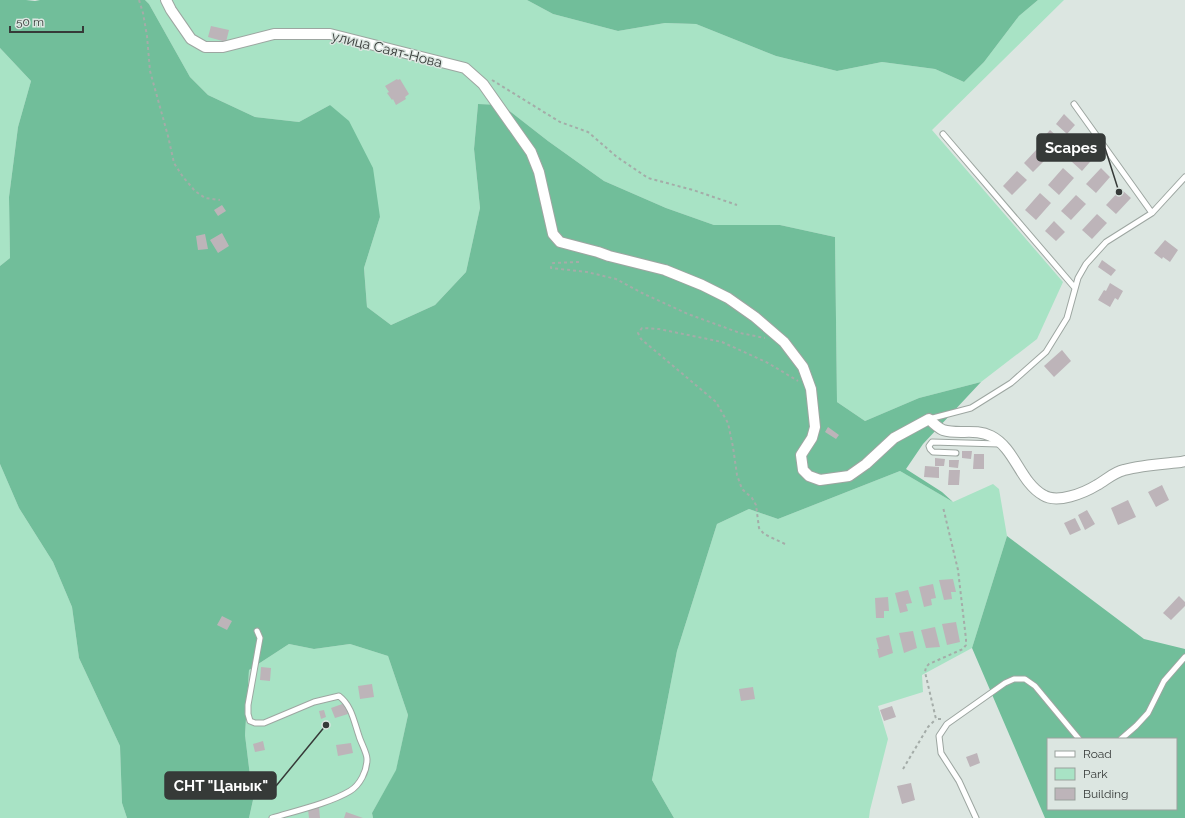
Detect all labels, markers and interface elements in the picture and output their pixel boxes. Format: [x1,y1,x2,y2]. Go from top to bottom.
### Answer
scale bar [10,8,83,34]
text: 50 m [16,15,44,29]
street label: улица Саят-Нова [330,28,444,70]
callout: Scapes [1037,134,1105,161]
text: Scapes [1045,139,1097,157]
legend [1047,738,1177,810]
text: Road [1083,747,1112,761]
text: Park [1083,767,1108,781]
callout: СНТ "Цанык" [165,772,276,799]
text: СНТ "Цанык" [174,777,268,795]
text: Building [1083,787,1129,801]

